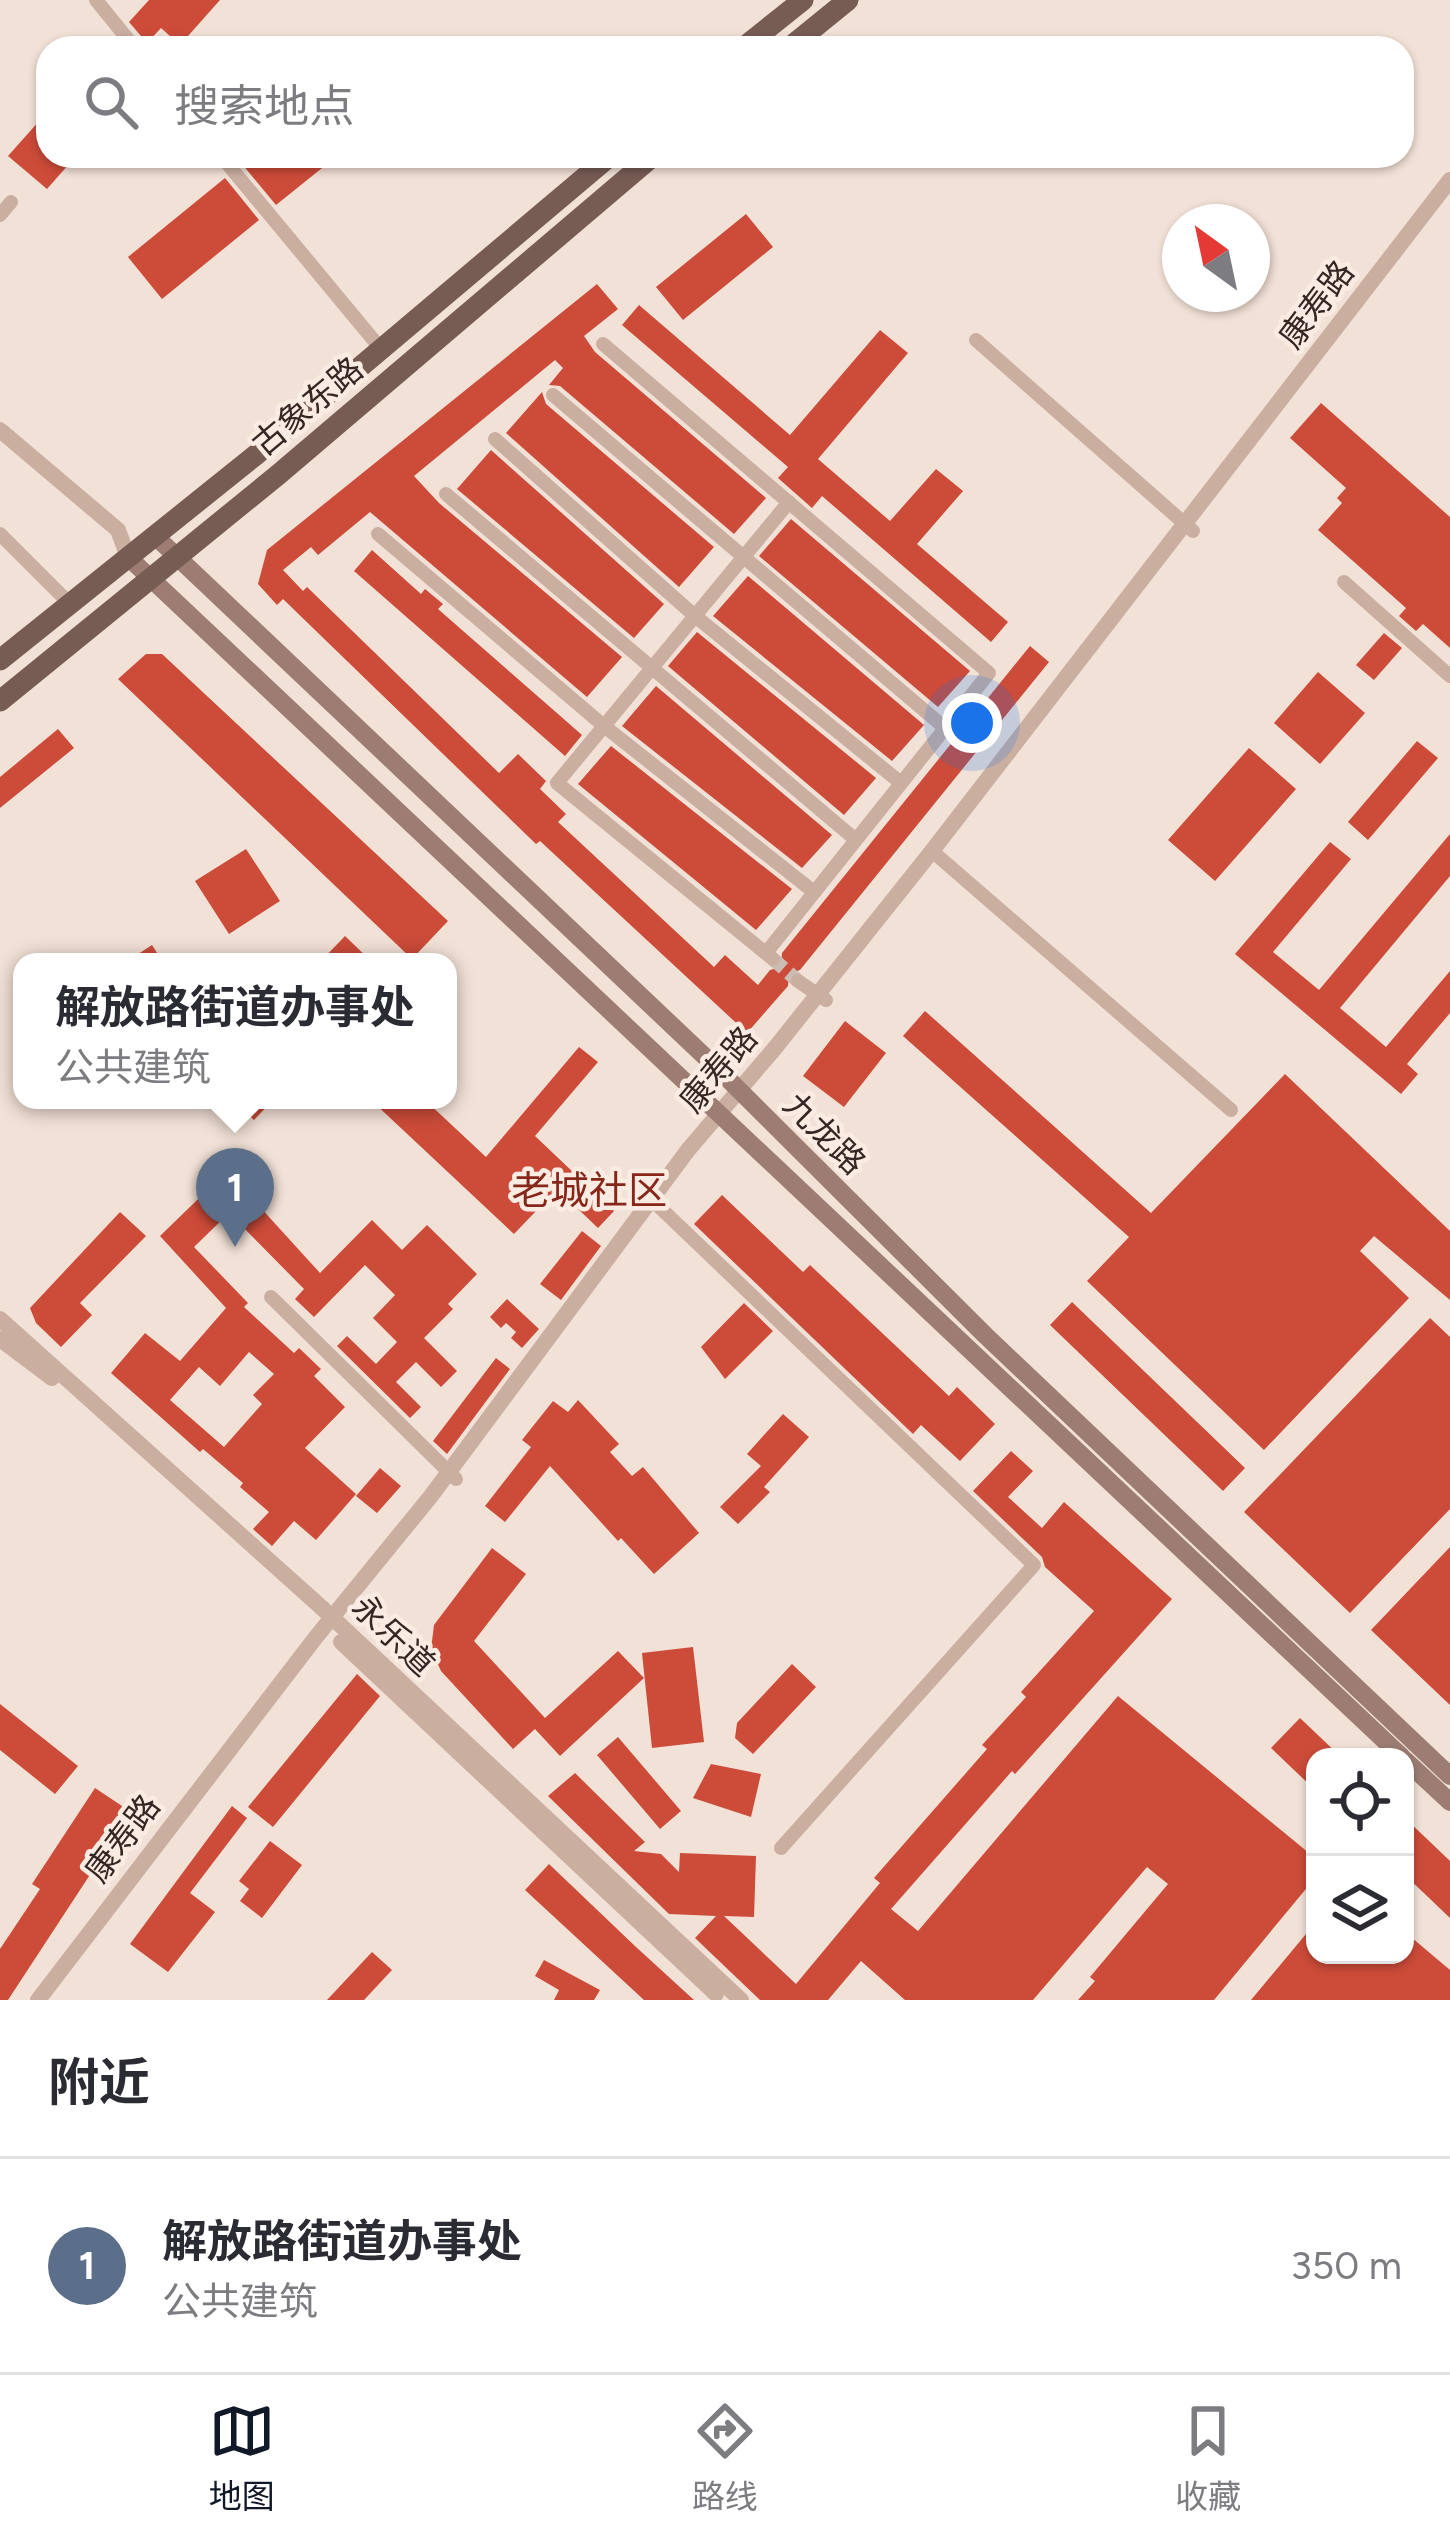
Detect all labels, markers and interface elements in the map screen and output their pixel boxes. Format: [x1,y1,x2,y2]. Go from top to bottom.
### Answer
search box [36,36,1414,168]
icon: search [78,69,144,135]
text: 搜索地点 [174,79,354,133]
north arrow [1162,204,1270,312]
street label: 康寿路 [1271,253,1362,356]
street label: 古象东路 [244,349,370,464]
your location [942,693,1002,753]
popup [13,953,457,1109]
text: 解放路街道办事处 [55,980,415,1034]
street label: 康寿路 [672,1019,765,1120]
text: 公共建筑 [55,1044,211,1091]
street label: 九龙路 [776,1085,873,1182]
pin: 1 [196,1148,274,1247]
district label: 老城社区 [511,1167,667,1214]
street label: 永乐道 [344,1587,443,1684]
map controls [1306,1748,1414,1964]
button: locate [1306,1748,1414,1856]
street label: 康寿路 [77,1787,168,1890]
button: layers [1306,1856,1414,1964]
text: 附近 [48,2052,150,2113]
text: 解放路街道办事处 [162,2214,522,2268]
text: 1 [79,2242,95,2289]
text: 350 m [1291,2242,1402,2289]
text: 公共建筑 [162,2278,318,2325]
tab: 地图 [209,2398,275,2518]
tab: 路线 [692,2398,758,2518]
tab: 收藏 [1175,2398,1241,2518]

